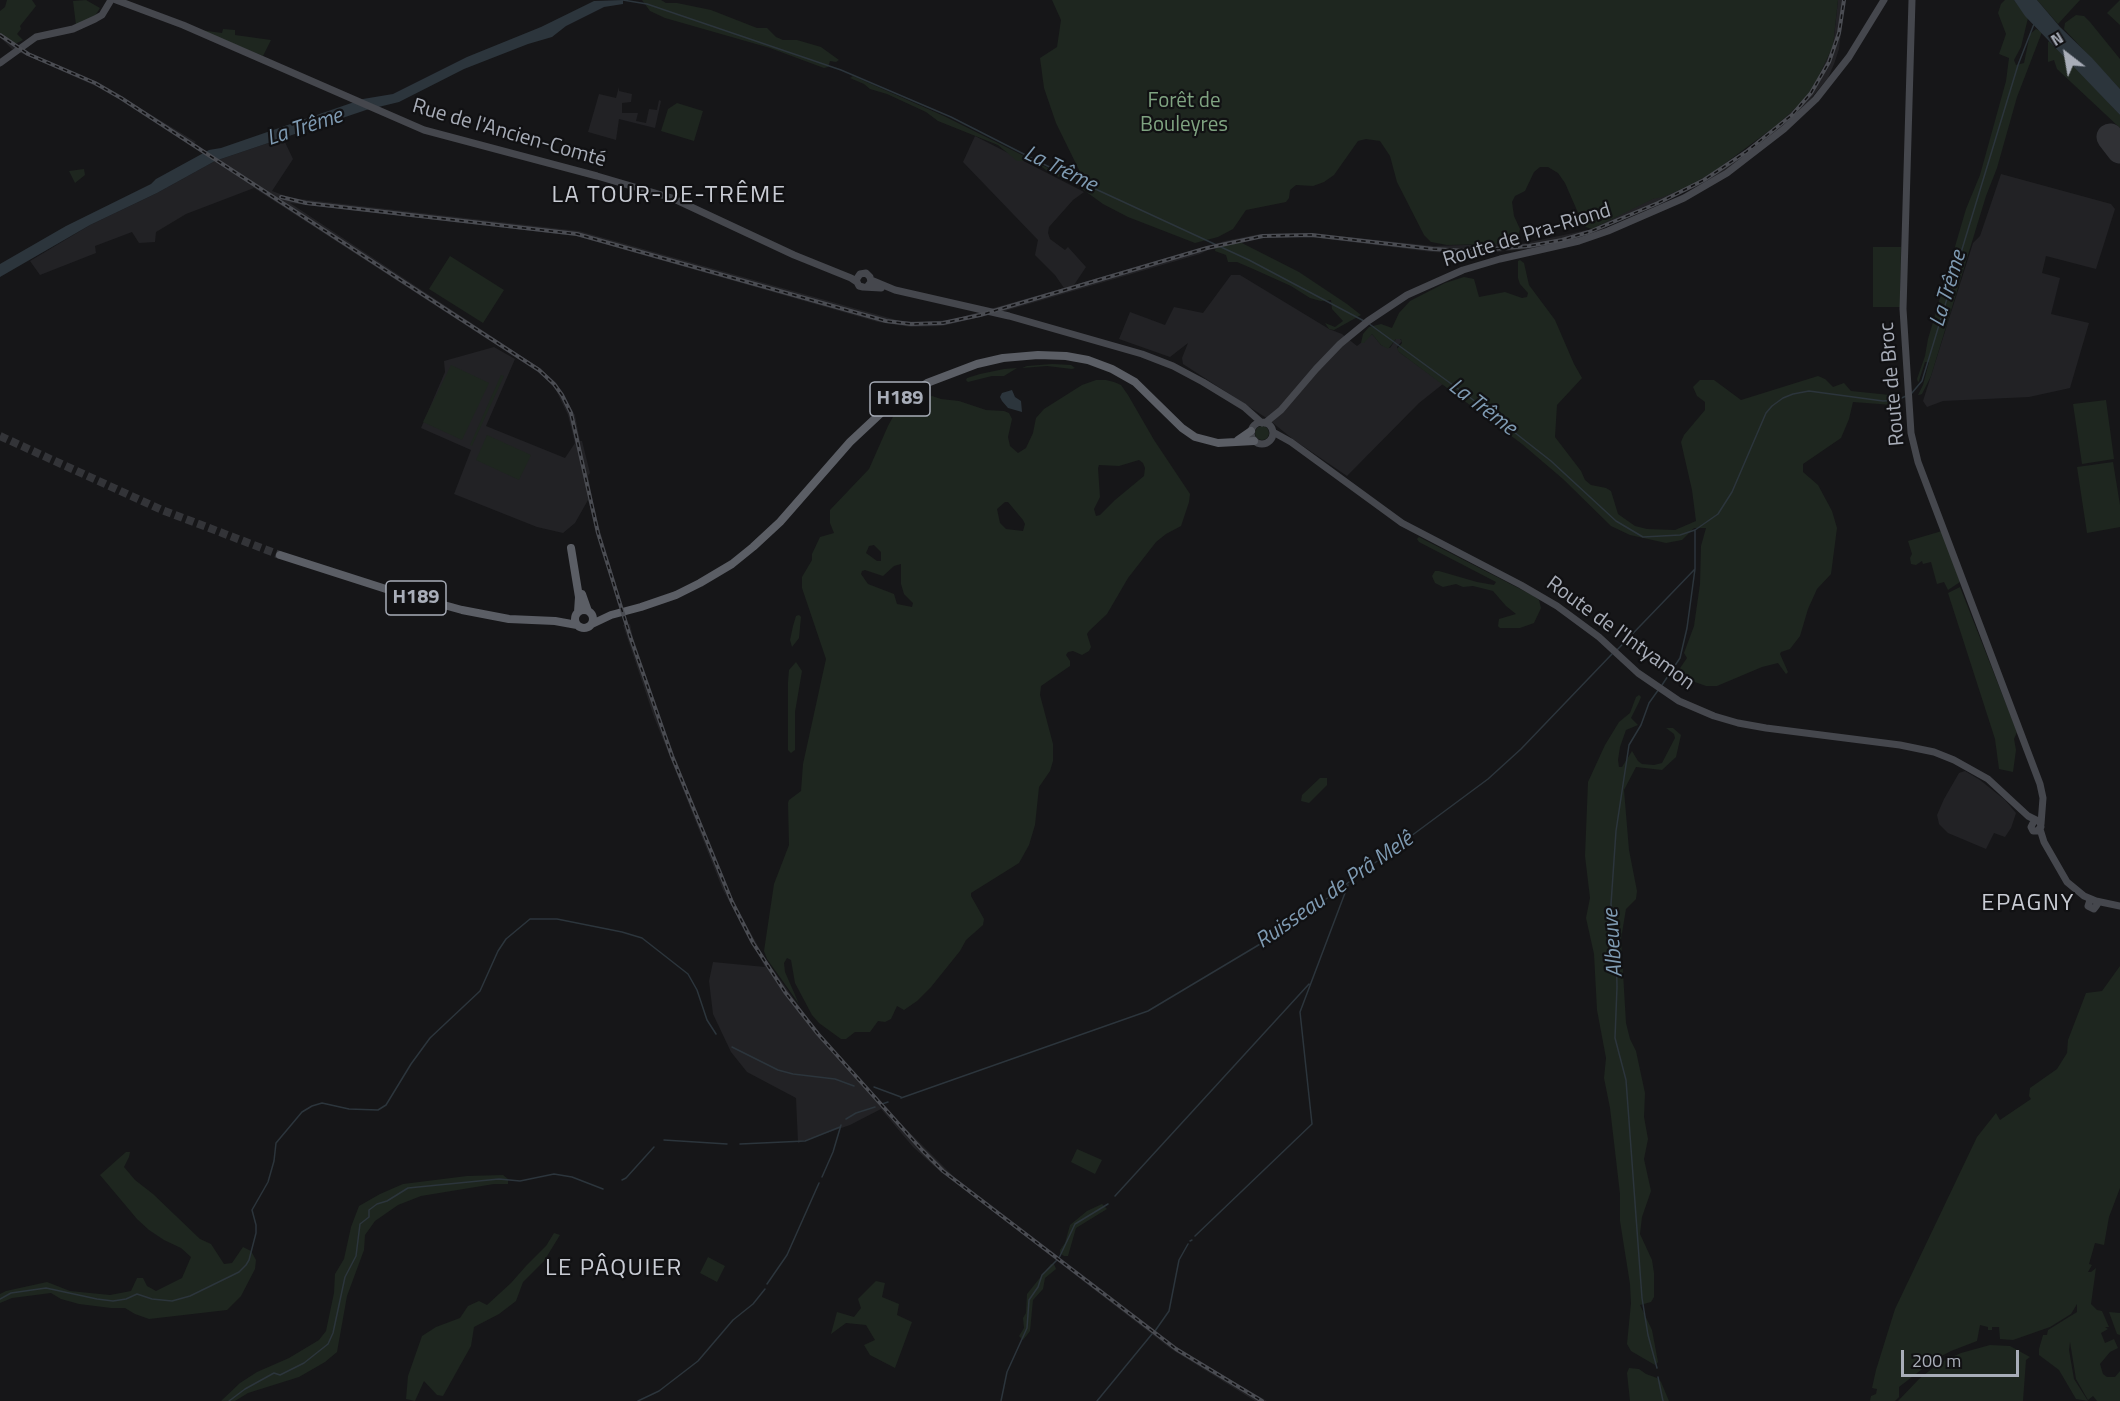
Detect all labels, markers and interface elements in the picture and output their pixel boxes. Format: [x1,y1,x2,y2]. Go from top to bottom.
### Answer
north arrow [2036,24,2096,84]
text: N [2046,25,2068,52]
park label: Forêt de Bouleyres [1140,89,1228,139]
street label: Rue de l'Ancien-Comté [409,94,609,174]
water label: La Trême [264,103,346,153]
water label: La Trême [1019,141,1101,199]
district label: LA TOUR-DE-TRÊME [552,182,786,210]
street label: Route de Pra-Riond [1440,198,1614,274]
water label: La Trême [1925,248,1973,330]
street label: Route de Broc [1875,321,1911,447]
water label: La Trême [1443,374,1521,442]
road number: H189 [870,382,930,416]
street label: Route de l'Intyamon [1541,572,1699,696]
road number: H189 [386,581,446,615]
water label: Ruisseau de Prâ Melê [1251,827,1419,955]
district label: EPAGNY [1981,890,2075,918]
water label: Albeuve [1598,908,1630,978]
district label: LE PÂQUIER [545,1255,683,1283]
scale bar [1904,1338,2022,1376]
text: 200 m [1912,1347,1961,1374]

